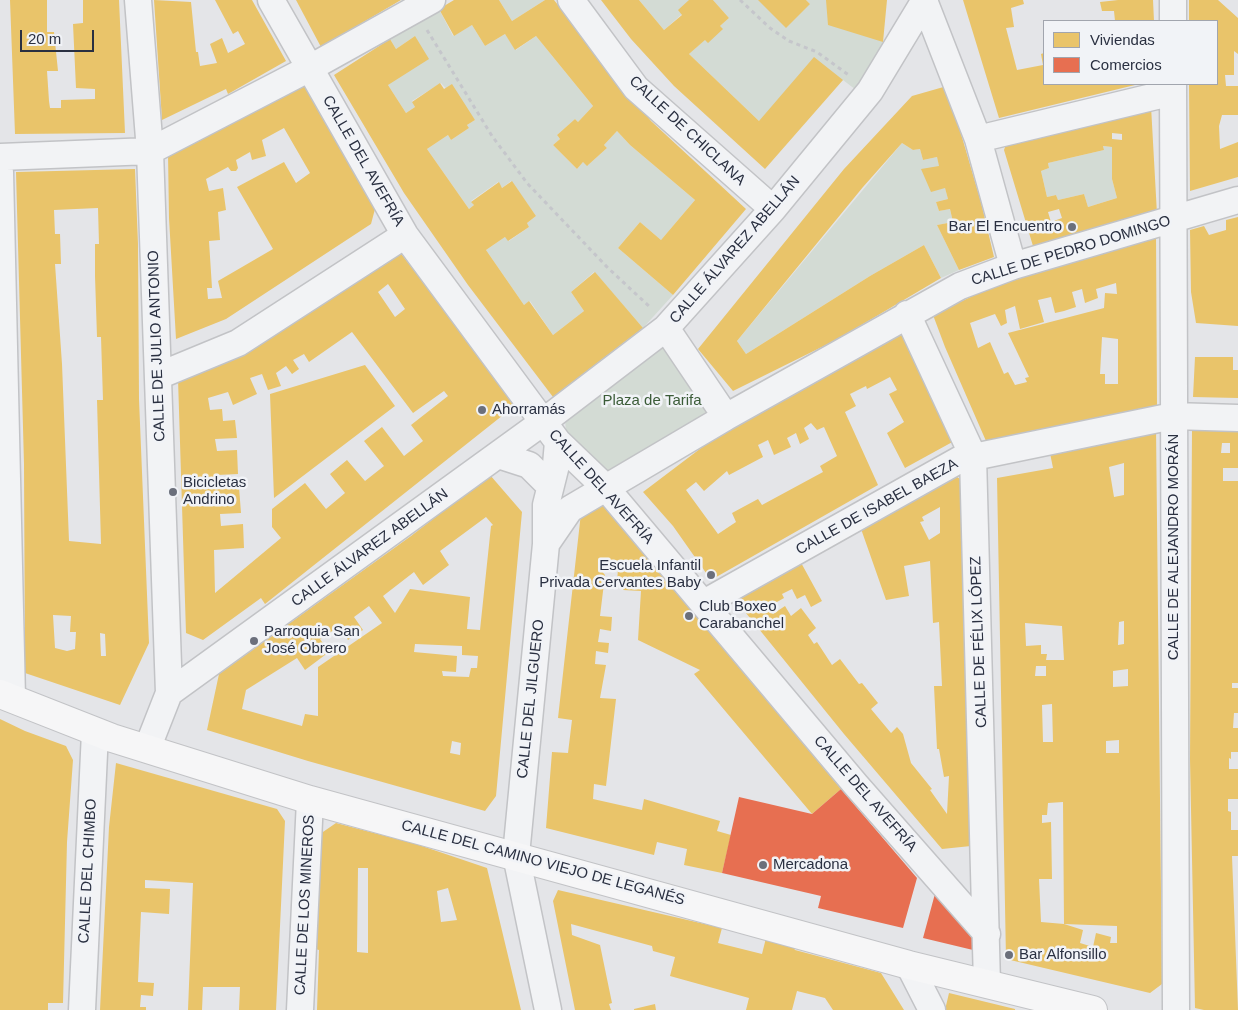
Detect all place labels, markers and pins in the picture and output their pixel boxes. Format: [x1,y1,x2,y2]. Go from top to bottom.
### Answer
place label: Bar El Encuentro [949,218,1062,236]
marker: Bar El Encuentro [1066,221,1078,233]
place label: Ahorramás [492,401,565,419]
marker: Ahorramás [476,404,488,416]
place label: Bicicletas Andrino [183,474,246,509]
marker: Bicicletas Andrino [167,486,179,498]
place label: Escuela Infantil Privada Cervantes Baby [539,557,701,592]
marker: Escuela Infantil Privada Cervantes Baby [705,569,717,581]
place label: Club Boxeo Carabanchel [699,598,784,633]
marker: Club Boxeo Carabanchel [683,610,695,622]
place label: Parroquia San José Obrero [264,623,360,658]
marker: Parroquia San José Obrero [248,635,260,647]
place label: Mercadona [773,856,848,874]
marker: Mercadona [757,859,769,871]
place label: Bar Alfonsillo [1019,946,1107,964]
marker: Bar Alfonsillo [1003,949,1015,961]

